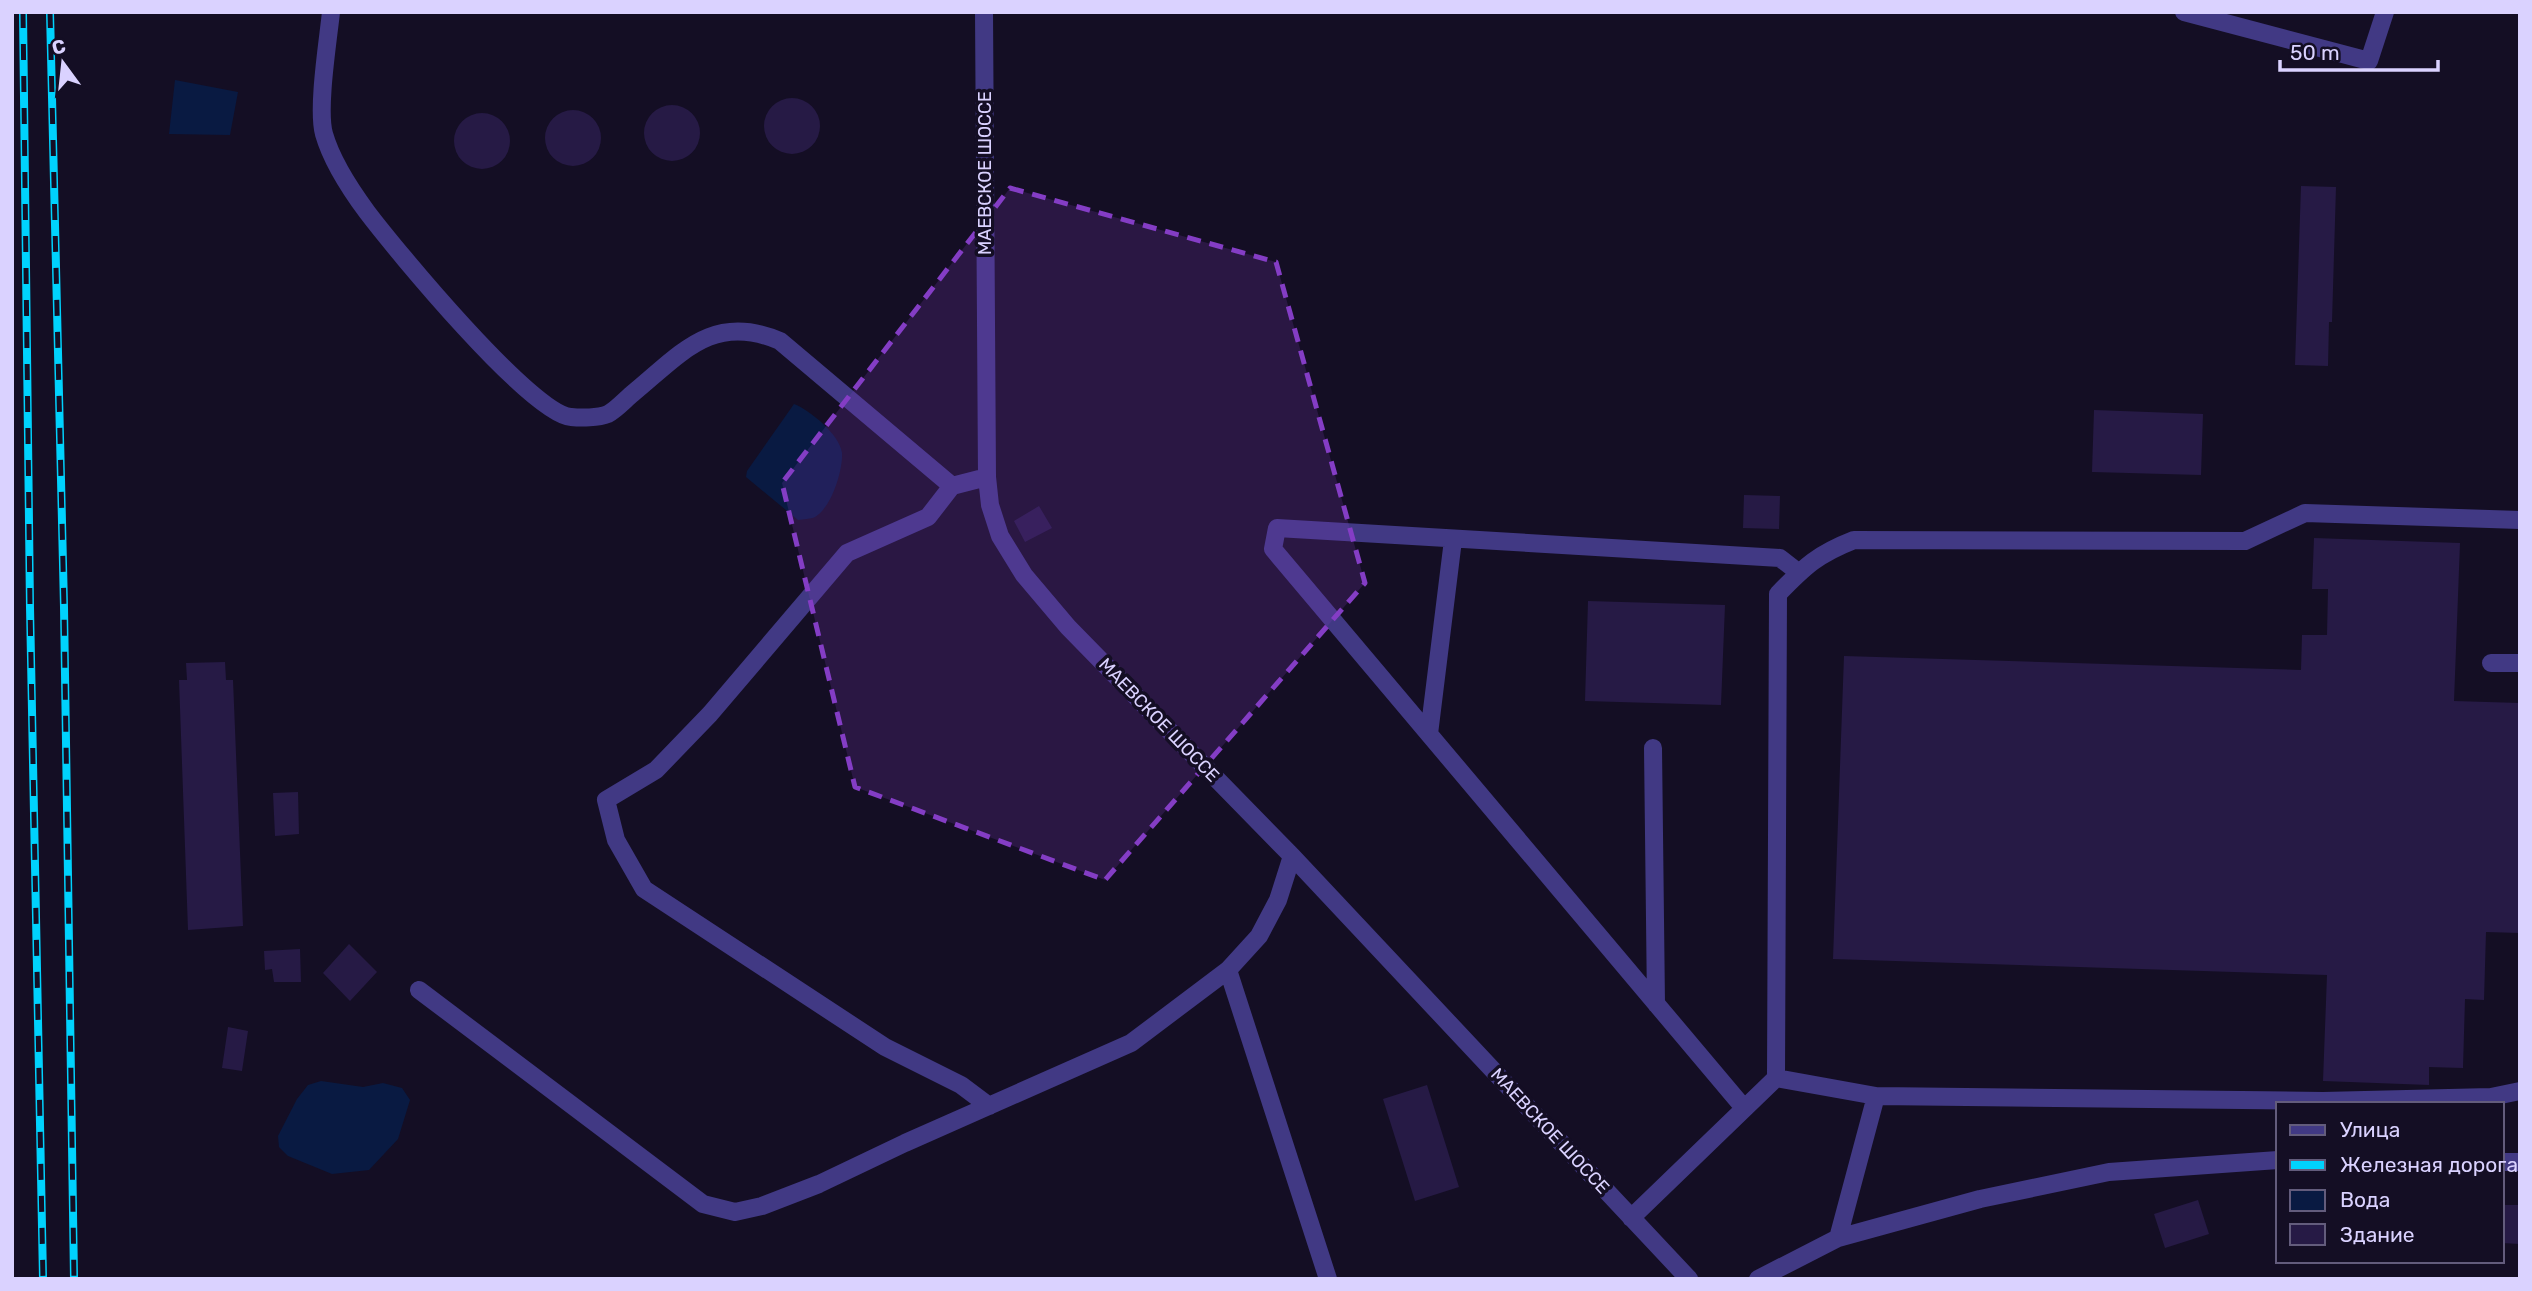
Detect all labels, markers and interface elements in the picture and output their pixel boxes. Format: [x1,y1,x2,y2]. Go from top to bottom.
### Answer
north arrow [28,28,98,98]
scale bar [2280,28,2438,72]
text: С [49,34,68,60]
text: 50 m [2290,40,2340,65]
street label: МАЕВСКОЕ ШОССЕ [974,91,996,255]
street label: МАЕВСКОЕ ШОССЕ [1094,653,1224,787]
street label: МАЕВСКОЕ ШОССЕ [1486,1064,1614,1198]
legend [2276,1102,2504,1263]
text: Улица [2340,1117,2400,1142]
text: Железная дорога [2340,1152,2518,1177]
text: Вода [2340,1187,2390,1212]
text: Здание [2340,1222,2415,1247]

